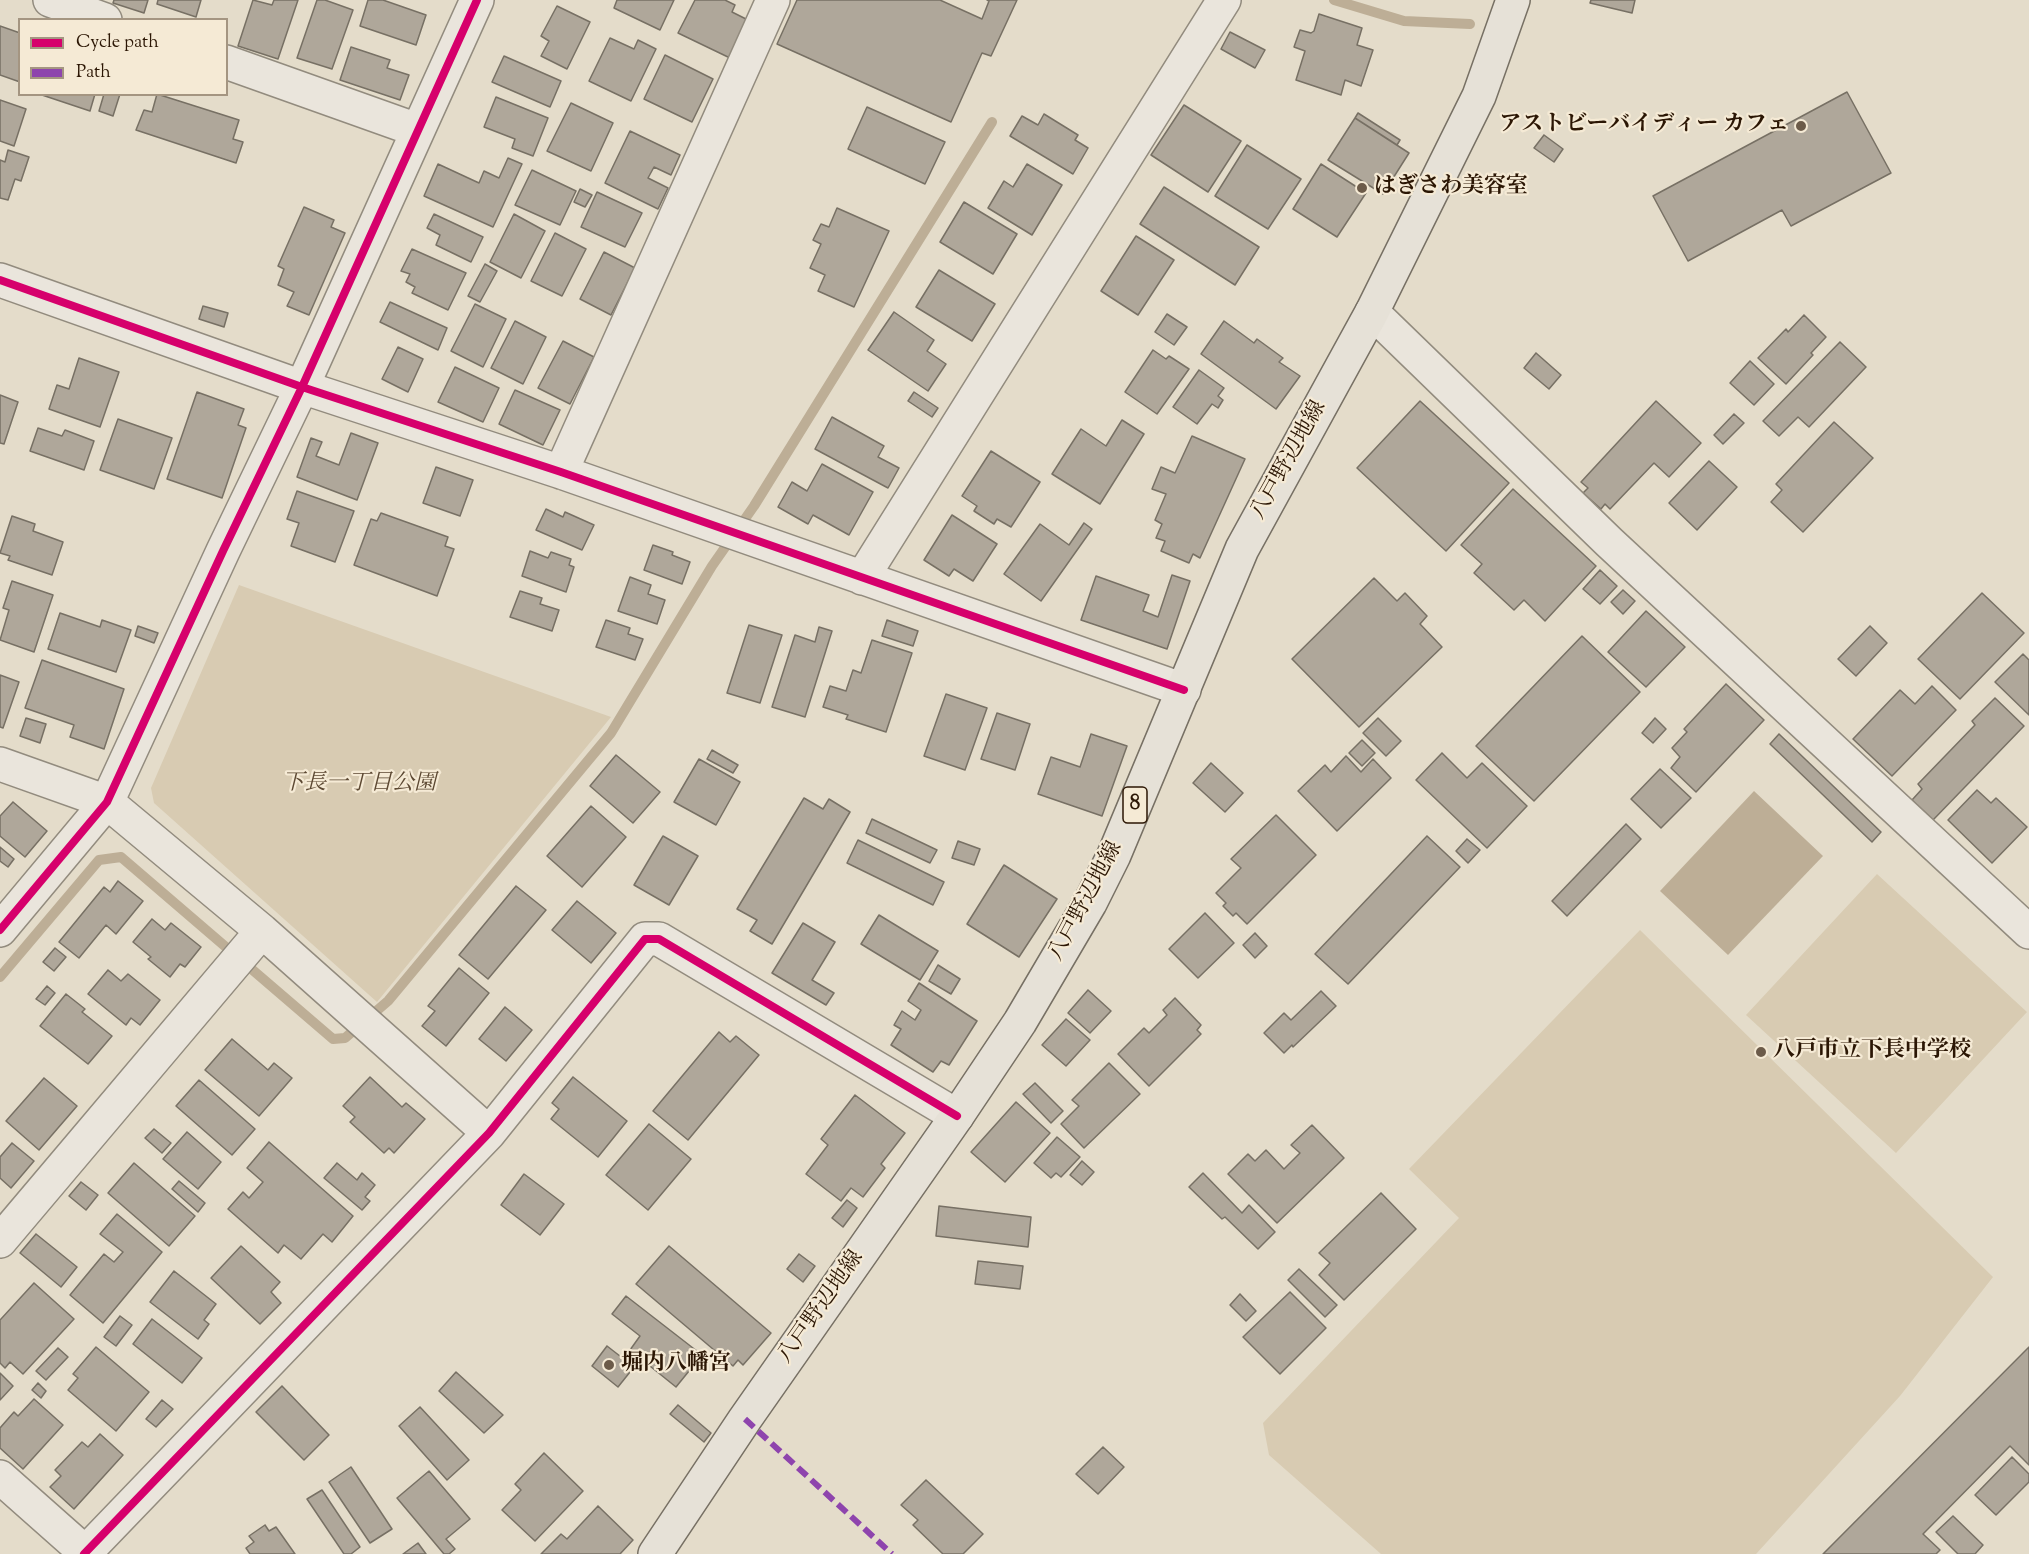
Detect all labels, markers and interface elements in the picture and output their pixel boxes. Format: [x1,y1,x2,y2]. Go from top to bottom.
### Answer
legend [18,18,228,96]
text: Cycle path [76,30,159,56]
text: Path [76,60,111,86]
place label: アストビーバイディー カフェ [1499,113,1789,139]
marker: アストビーバイディー カフェ [1794,119,1808,133]
place label: はぎさわ美容室 [1374,175,1528,201]
marker: はぎさわ美容室 [1355,181,1369,195]
street label: 八戸野辺地線 [1246,397,1334,525]
park label: 下長一丁目公園 [282,772,436,798]
road number: 8 [1123,787,1147,823]
street label: 八戸野辺地線 [1044,838,1130,966]
place label: 八戸市立下長中学校 [1773,1039,1971,1065]
marker: 八戸市立下長中学校 [1754,1045,1768,1059]
street label: 八戸野辺地線 [773,1246,871,1370]
place label: 堀内八幡宮 [621,1352,731,1378]
marker: 堀内八幡宮 [602,1358,616,1372]

